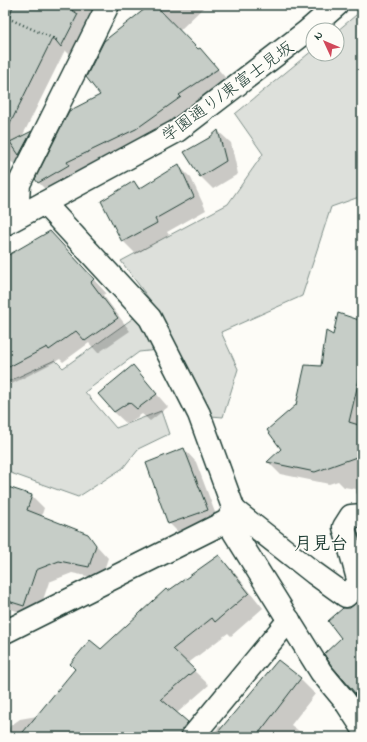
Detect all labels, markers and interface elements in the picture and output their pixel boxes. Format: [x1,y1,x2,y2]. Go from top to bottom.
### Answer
north arrow [305,22,345,62]
text: N [310,28,327,44]
street label: 学園通り/東富士見坂 [157,36,299,149]
district label: 月見台 [294,532,348,558]

